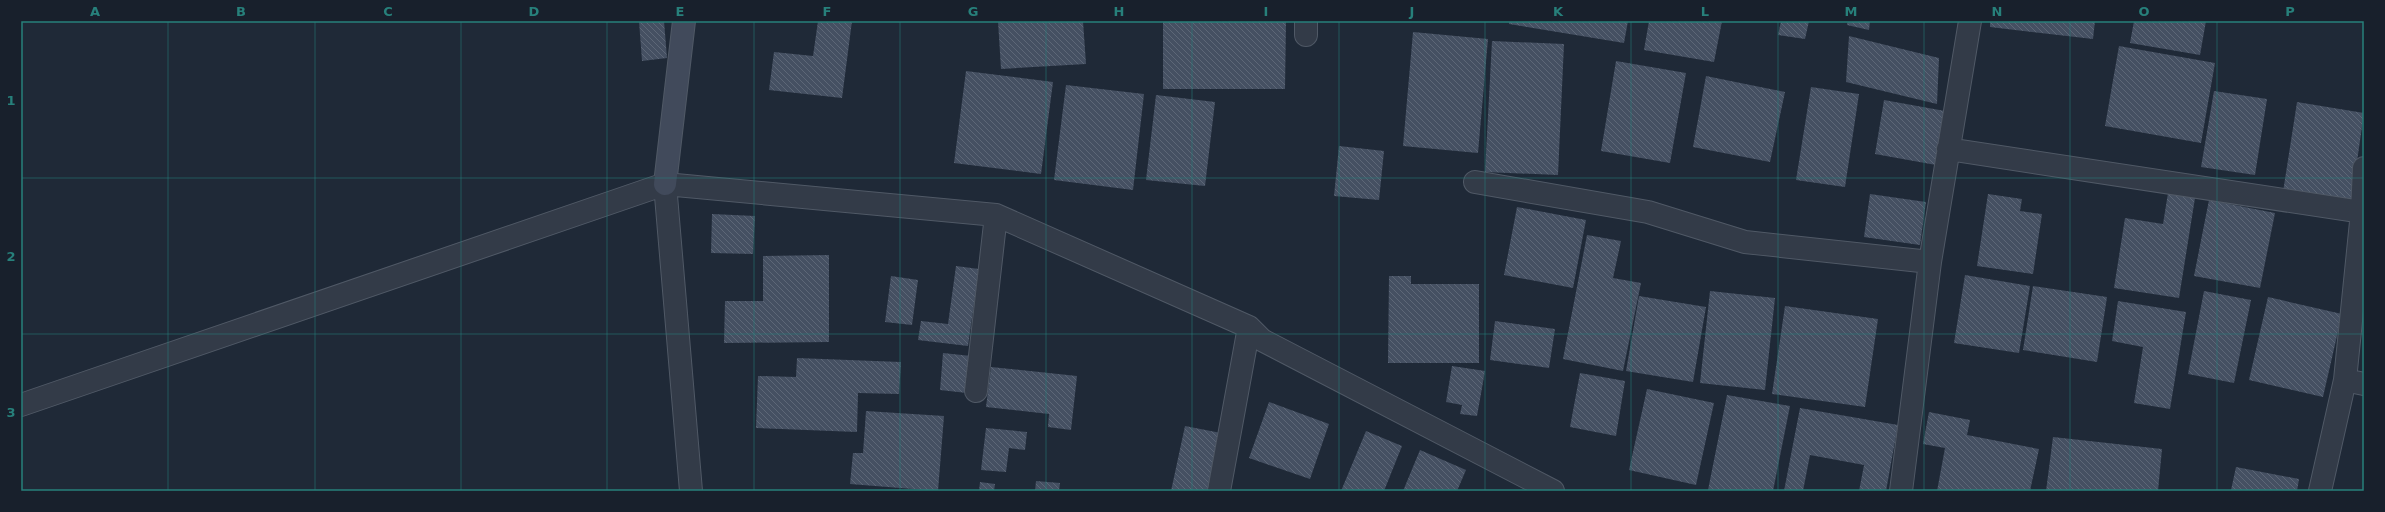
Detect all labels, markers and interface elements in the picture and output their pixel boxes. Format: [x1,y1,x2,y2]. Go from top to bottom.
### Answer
text: A [90,4,100,19]
text: B [236,4,246,19]
text: C [383,4,393,19]
text: D [529,4,540,19]
text: E [676,4,684,19]
text: F [823,4,831,19]
text: G [968,4,978,19]
text: H [1114,4,1124,19]
text: I [1264,4,1268,19]
text: J [1409,4,1414,19]
text: K [1553,4,1564,19]
text: L [1701,4,1709,19]
text: M [1845,4,1857,19]
text: N [1992,4,2002,19]
text: O [2138,4,2150,19]
text: P [2285,4,2295,19]
text: 1 [6,93,16,108]
text: 2 [6,249,16,264]
text: 3 [6,405,16,420]

